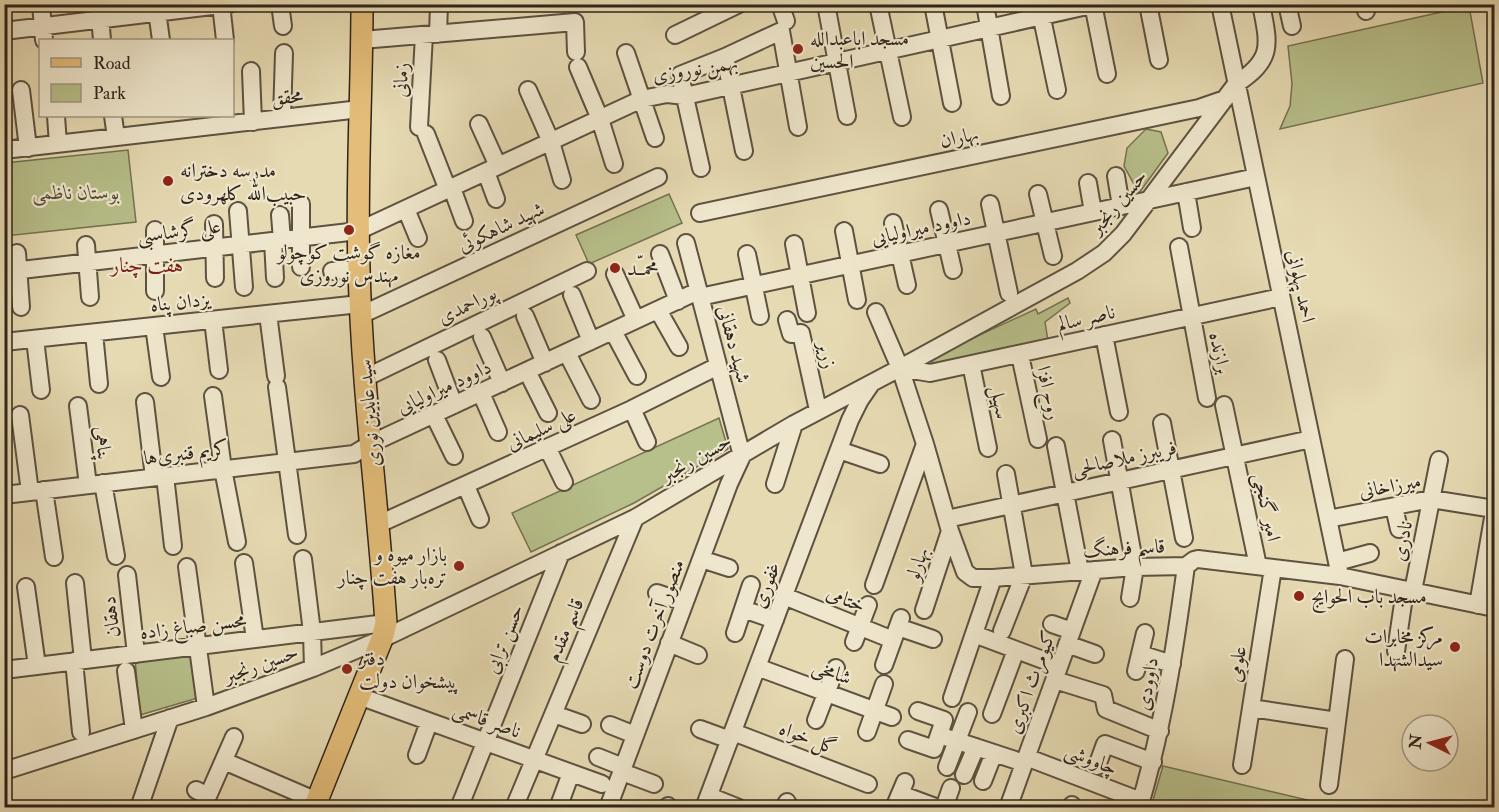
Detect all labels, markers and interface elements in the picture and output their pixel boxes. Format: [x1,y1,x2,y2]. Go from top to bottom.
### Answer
place label: مسجد اباعبدالله الحسین [810,26,909,74]
legend [39,39,234,117]
marker: مسجد اباعبدالله الحسین [791,42,805,56]
street label: بهمن نوروزی [650,50,740,89]
text: Road [93,52,131,75]
street label: زمانی [388,62,414,98]
text: Park [93,82,126,105]
street label: محقق [270,83,304,111]
street label: بهاران [937,121,981,153]
place label: مدرسه دخترانه حبیب‌الله کلهرودی [180,158,306,207]
street label: حسین رنجبر [1082,164,1152,241]
marker: مدرسه دخترانه حبیب‌الله کلهرودی [161,174,175,188]
park label: بوستان ناظمی [32,180,120,206]
street label: شهید شاهکوئی [454,196,548,258]
street label: داوود میراولیایی [869,205,973,252]
street label: علی گرشاسبی [136,212,223,252]
marker: مغازه گوشت کوچولو مهندس نوروزی [342,223,356,237]
place label: مغازه گوشت کوچولو مهندس نوروزی [275,240,421,288]
street label: احمد پهلوانی [1280,247,1321,325]
district label: هفت چنار [109,252,183,279]
place label: محمـّـد [627,254,658,281]
marker: محمـّـد [608,261,622,275]
street label: پوراحمدی [434,280,502,332]
street label: یزدان پناه [149,286,214,319]
street label: ناصر سالم [1054,299,1119,342]
street label: شهید دهقانی [712,302,756,386]
street label: برازنده [1203,330,1237,377]
street label: زریر [811,337,842,371]
street label: داوود میراولیایی [393,354,496,421]
street label: سید عابدین نوری [352,358,386,468]
street label: روح افزا [1026,364,1067,423]
street label: سهیل [983,383,1015,421]
street label: علی سلیمانی [502,402,581,458]
street label: پناهی [88,424,118,462]
street label: حسین رنجبر [654,428,736,489]
street label: کریم قنبری‌ها [142,435,230,476]
street label: فریبرز ملاصالحی [1069,435,1179,482]
street label: میرزاخانی [1357,468,1423,504]
street label: امیر گنجی [1247,471,1286,544]
street label: نادری [1386,518,1418,563]
street label: قاسم فرهنگ [1082,532,1166,570]
place label: بازار میوه و تره‌بار هفت چنار [336,542,447,590]
street label: بهارلو [899,544,934,586]
street label: منصور آخرت دوست [618,556,690,692]
street label: غفوری [746,558,786,612]
marker: بازار میوه و تره‌بار هفت چنار [452,559,466,573]
street label: ختامی [823,580,869,618]
place label: مسجد باب الحوایج [1311,584,1427,613]
marker: مسجد باب الحوایج [1292,589,1306,603]
street label: قاسم مقدم [540,594,596,668]
street label: دهقان [96,595,126,639]
street label: حسن ترابی [479,601,531,678]
street label: محسن صباغ زاده [138,607,248,650]
place label: مرکز مخابرات سیدالشهدا [1364,624,1443,672]
street label: کیومرث اکبری [1001,627,1062,737]
street label: حسین رنجبر [218,639,302,690]
marker: مرکز مخابرات سیدالشهدا [1448,640,1462,654]
street label: علومی [1222,644,1252,684]
place label: دفتر پیشخوان دولت [357,646,459,695]
street label: شامخی [809,653,855,691]
street label: داوودی [1130,655,1164,713]
marker: دفتر پیشخوان دولت [340,662,354,676]
street label: ناصر قاسمی [449,696,525,745]
north arrow [1400,713,1460,773]
street label: گل خواه [775,716,840,761]
text: N [1405,733,1427,751]
street label: چاووشی [1061,738,1121,782]

